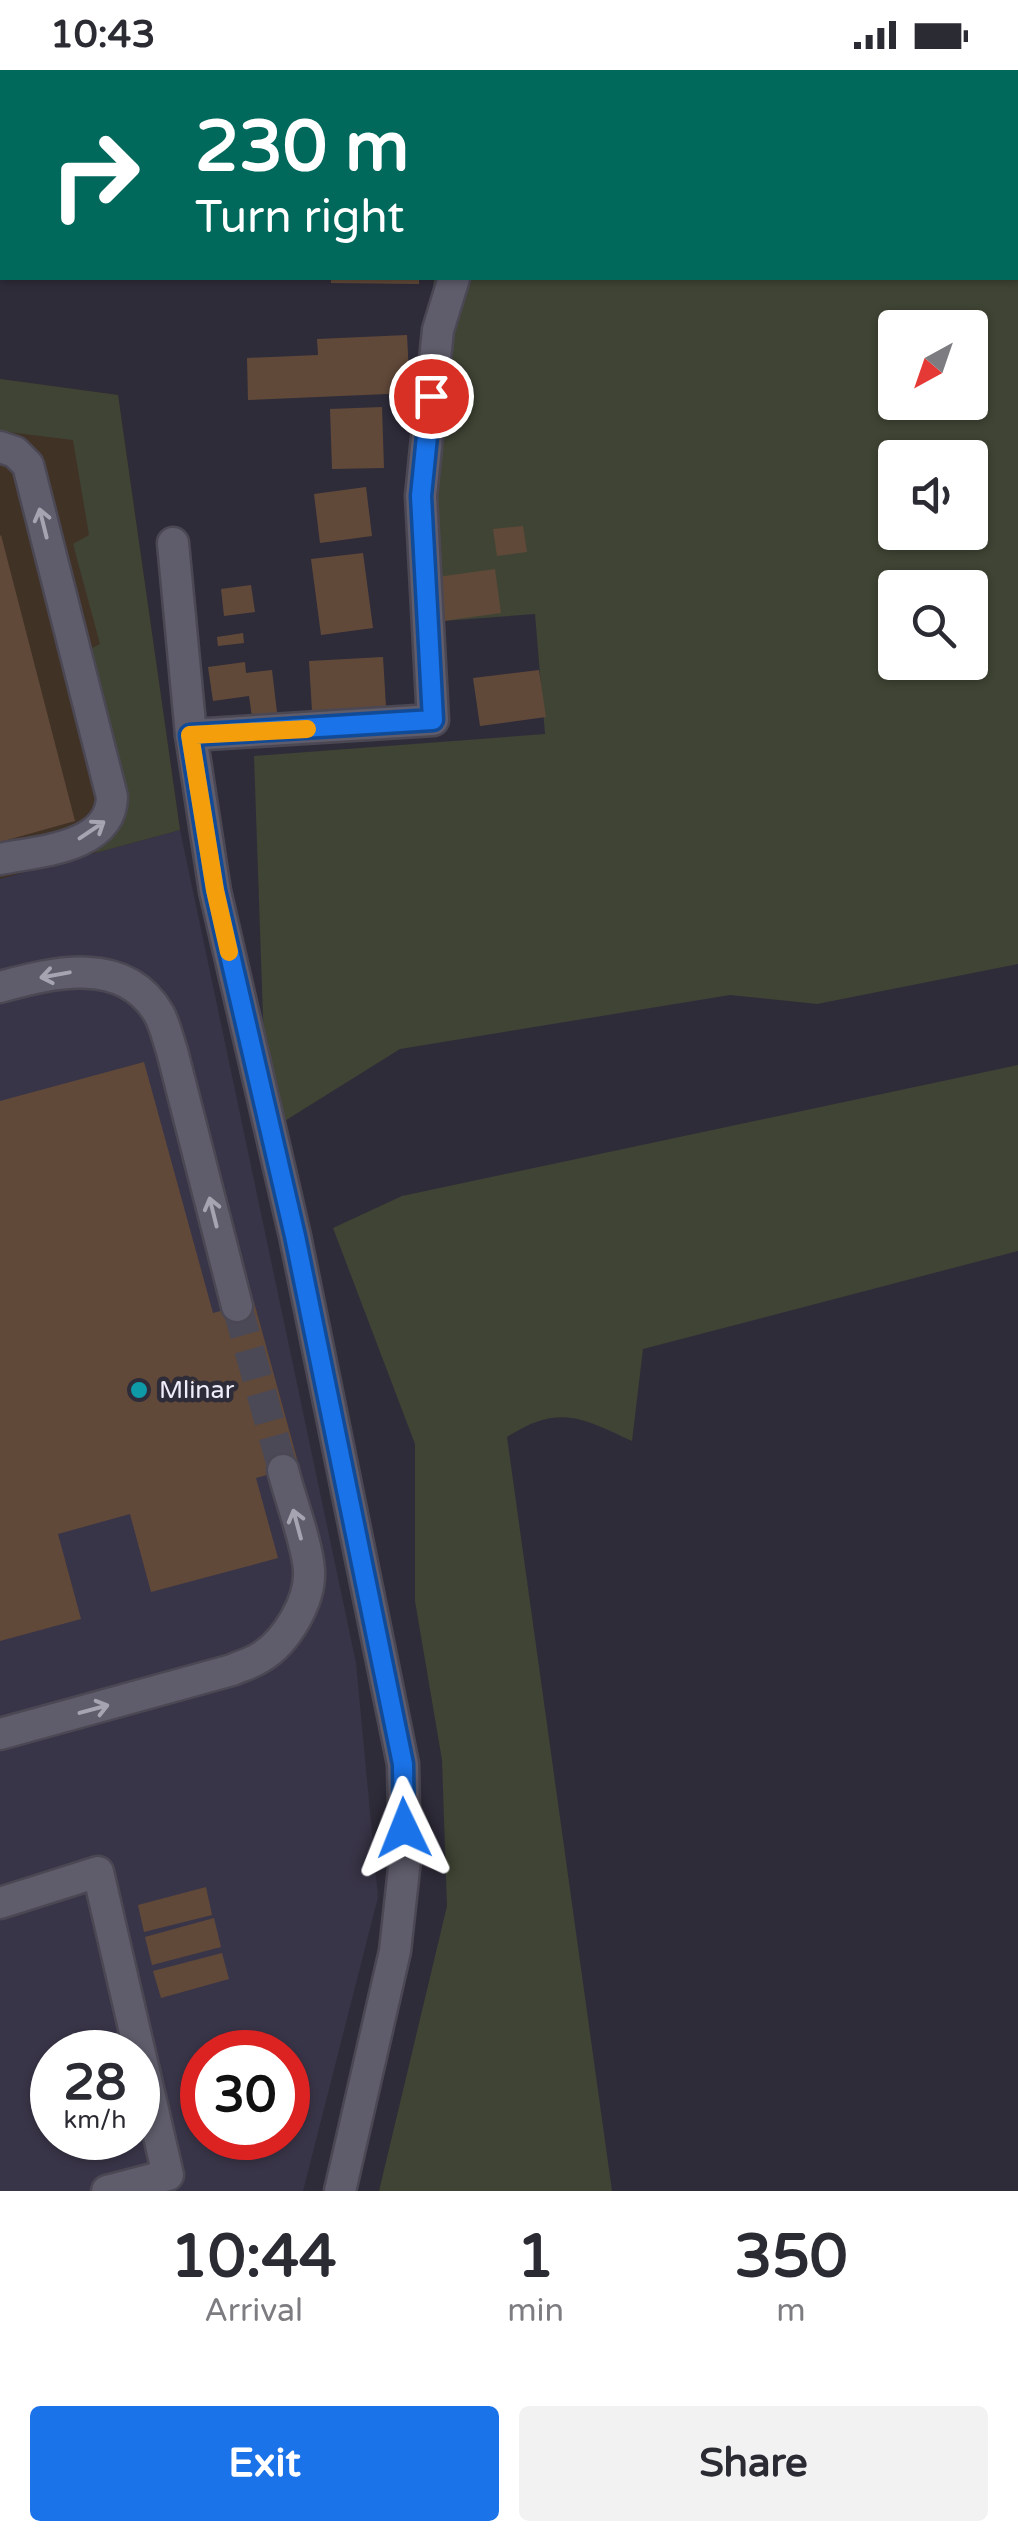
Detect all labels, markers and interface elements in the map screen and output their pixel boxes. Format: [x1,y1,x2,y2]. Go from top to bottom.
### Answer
text: 10:43 [50,12,155,58]
text: 230 m [195,106,409,190]
icon: right [30,110,160,240]
text: Turn right [195,191,404,245]
north arrow [878,310,988,420]
map controls [878,310,988,680]
pin [389,354,474,439]
icon: arrive [404,369,459,424]
button: sound [878,440,988,550]
one-way arrow [33,508,51,540]
button: search [878,570,988,680]
one-way arrow [77,820,105,841]
one-way arrow [39,966,72,985]
one-way arrow [203,1197,221,1229]
place label: Mlinar [159,1375,235,1405]
marker: Mlinar [128,1379,150,1401]
one-way arrow [287,1509,306,1541]
one-way arrow [78,1698,109,1717]
position arrow [352,1776,456,1880]
speed limit sign: 30 [180,2030,310,2160]
text: 28 [64,2053,126,2113]
text: km/h [64,2105,126,2135]
text: 10:44 [170,2221,337,2293]
text: 1 [517,2221,554,2293]
text: 350 [734,2221,848,2293]
text: Arrival [204,2292,303,2330]
text: min [507,2292,564,2330]
text: m [776,2292,806,2330]
button: Exit [30,2406,499,2521]
button: Share [519,2406,988,2521]

